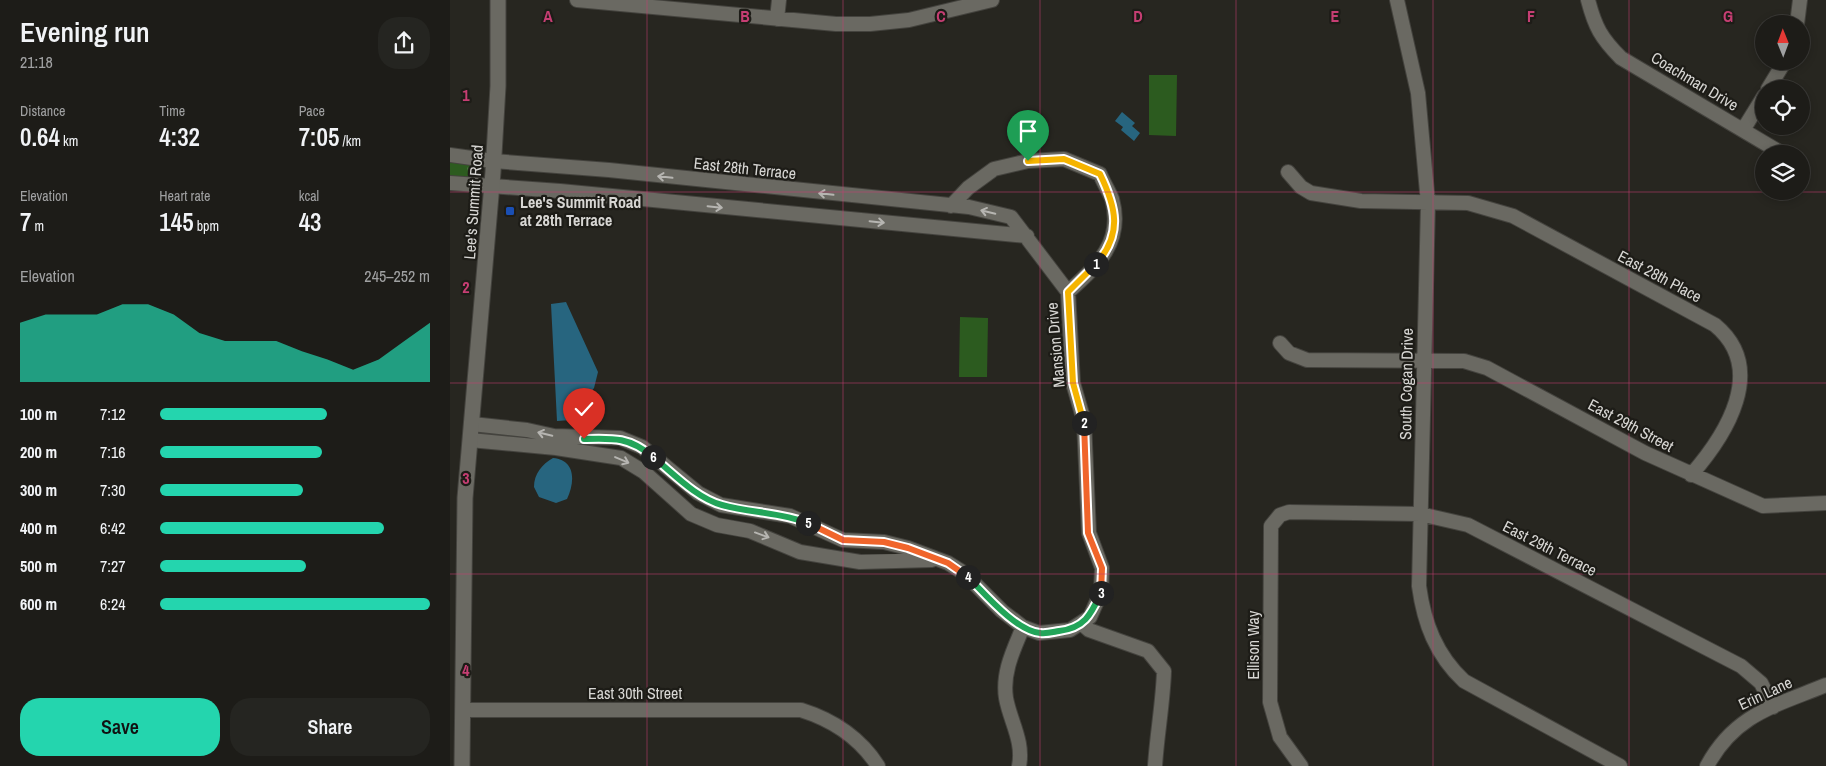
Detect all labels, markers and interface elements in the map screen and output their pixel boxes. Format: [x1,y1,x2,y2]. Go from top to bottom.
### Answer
text: A [543,5,553,27]
text: B [740,5,750,27]
text: C [936,5,946,27]
text: D [1133,5,1143,27]
text: E [1331,5,1340,27]
text: F [1527,5,1535,27]
text: G [1723,5,1733,27]
text: Evening run [20,13,150,51]
north arrow [1755,15,1810,70]
map controls [1755,15,1810,200]
button: share [378,17,430,69]
street label: Coachman Drive [1647,46,1743,116]
text: 21:18 [20,51,53,73]
button: locate [1755,80,1810,135]
text: 1 [462,84,470,106]
text: Distance [20,102,65,120]
text: Time [159,102,185,120]
text: Pace [299,102,325,120]
pin [1007,110,1049,161]
icon: arrive [1014,117,1042,145]
text: 0.64 [20,120,60,154]
text: 4:32 [159,120,200,154]
text: 7:05 [299,120,339,154]
text: km [60,132,78,150]
text: /km [339,132,361,150]
street label: Lee's Summit Road [458,144,488,260]
button: layers [1755,145,1810,200]
street label: East 28th Terrace [693,152,797,184]
one-way arrow [657,172,673,181]
text: Elevation [20,187,68,205]
text: Heart rate [159,187,210,205]
text: kcal [299,187,319,205]
one-way arrow [819,189,835,199]
place label: Lee's Summit Road at 28th Terrace [520,191,641,231]
one-way arrow [706,202,722,212]
text: 7 [20,205,31,239]
text: 145 [159,205,194,239]
text: 43 [299,205,321,239]
marker: Lee's Summit Road at 28th Terrace [504,205,516,217]
one-way arrow [980,207,996,216]
text: m [31,217,44,235]
text: bpm [194,217,219,235]
one-way arrow [868,217,884,227]
street label: East 28th Place [1614,245,1706,307]
pin: 1 [1084,252,1108,276]
text: 1 [1093,255,1100,273]
text: Elevation [20,265,75,287]
text: 245–252 m [364,265,430,287]
text: 2 [462,276,470,298]
street label: Mansion Drive [1040,302,1070,388]
street label: South Cogan Drive [1394,328,1418,440]
pin [563,388,605,439]
street label: East 29th Street [1584,393,1678,457]
icon: check [570,395,598,423]
text: 100 m [20,403,57,425]
text: 7:12 [100,403,126,425]
pin: 2 [1072,410,1096,436]
text: 2 [1081,414,1088,432]
one-way arrow [537,429,553,438]
text: 200 m [20,441,57,463]
text: 7:16 [100,441,126,463]
pin: 6 [640,444,666,470]
text: 6 [650,448,657,466]
one-way arrow [614,456,629,466]
text: 3 [462,467,470,489]
text: 300 m [20,479,57,501]
text: 7:30 [100,479,126,501]
pin: 5 [796,510,820,536]
text: 5 [805,514,812,532]
street label: East 29th Terrace [1499,515,1601,581]
text: 400 m [20,517,57,539]
text: 6:42 [100,517,126,539]
one-way arrow [754,531,769,540]
text: 500 m [20,555,57,577]
text: 7:27 [100,555,126,577]
pin: 4 [956,564,980,590]
text: 4 [965,568,972,586]
pin: 3 [1088,580,1114,606]
text: 3 [1098,584,1105,602]
text: 600 m [20,593,57,615]
text: 6:24 [100,593,126,615]
street label: Ellison Way [1242,610,1264,679]
text: 4 [462,659,470,681]
street label: Erin Lane [1735,671,1795,715]
street label: East 30th Street [588,682,682,704]
button: Save [20,698,220,756]
button: Share [230,698,430,756]

